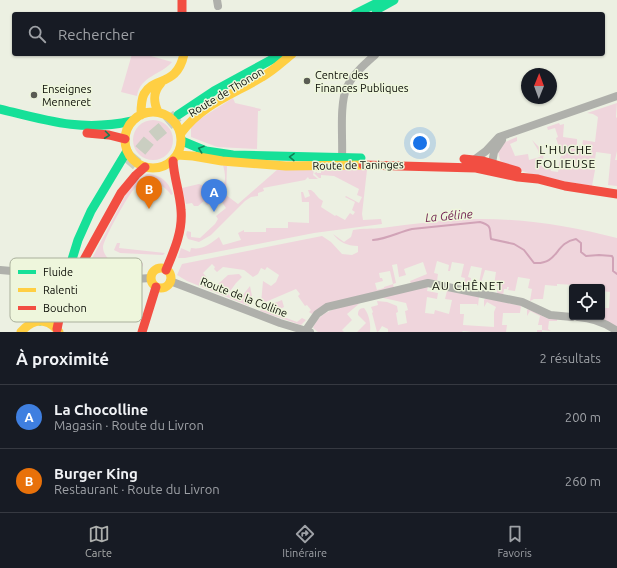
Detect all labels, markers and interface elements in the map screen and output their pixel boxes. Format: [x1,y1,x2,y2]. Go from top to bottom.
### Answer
search box [12,12,605,56]
icon: search [26,23,48,45]
text: Rechercher [58,26,135,43]
street label: Route de Thonon [186,65,266,119]
north arrow [521,68,557,104]
place label: Centre des Finances Publiques [315,69,409,94]
marker: Centre des Finances Publiques [302,76,312,86]
place label: Enseignes Menneret [42,83,92,108]
marker: Enseignes Menneret [29,90,39,100]
one-way arrow [104,130,110,139]
your location [410,133,430,153]
district label: L'HUCHE FOLIEUSE [536,143,596,170]
one-way arrow [198,145,205,153]
one-way arrow [289,153,295,161]
street label: Route de Taninges [312,158,404,172]
pin: B [136,176,162,209]
pin: A [201,179,227,212]
water label: La Géline [425,207,473,224]
legend [10,258,142,322]
text: Fluide [43,266,73,278]
street label: Route de la Colline [199,275,289,319]
district label: AU CHÊNET [432,279,504,292]
text: Ralenti [43,284,78,296]
map controls [569,284,605,320]
button: locate [569,284,605,320]
text: Bouchon [43,302,87,314]
text: À proximité [16,349,109,368]
text: 2 résultats [540,351,601,365]
text: La Chocolline [54,401,148,418]
text: A [24,410,34,424]
text: 200 m [565,410,601,424]
text: Magasin · Route du Livron [54,418,204,432]
text: Burger King [54,465,138,482]
text: B [25,474,33,488]
text: 260 m [565,474,601,488]
text: Restaurant · Route du Livron [54,482,220,496]
tab: Carte [85,523,112,559]
tab: Itinéraire [282,523,327,559]
tab: Favoris [497,523,532,559]

